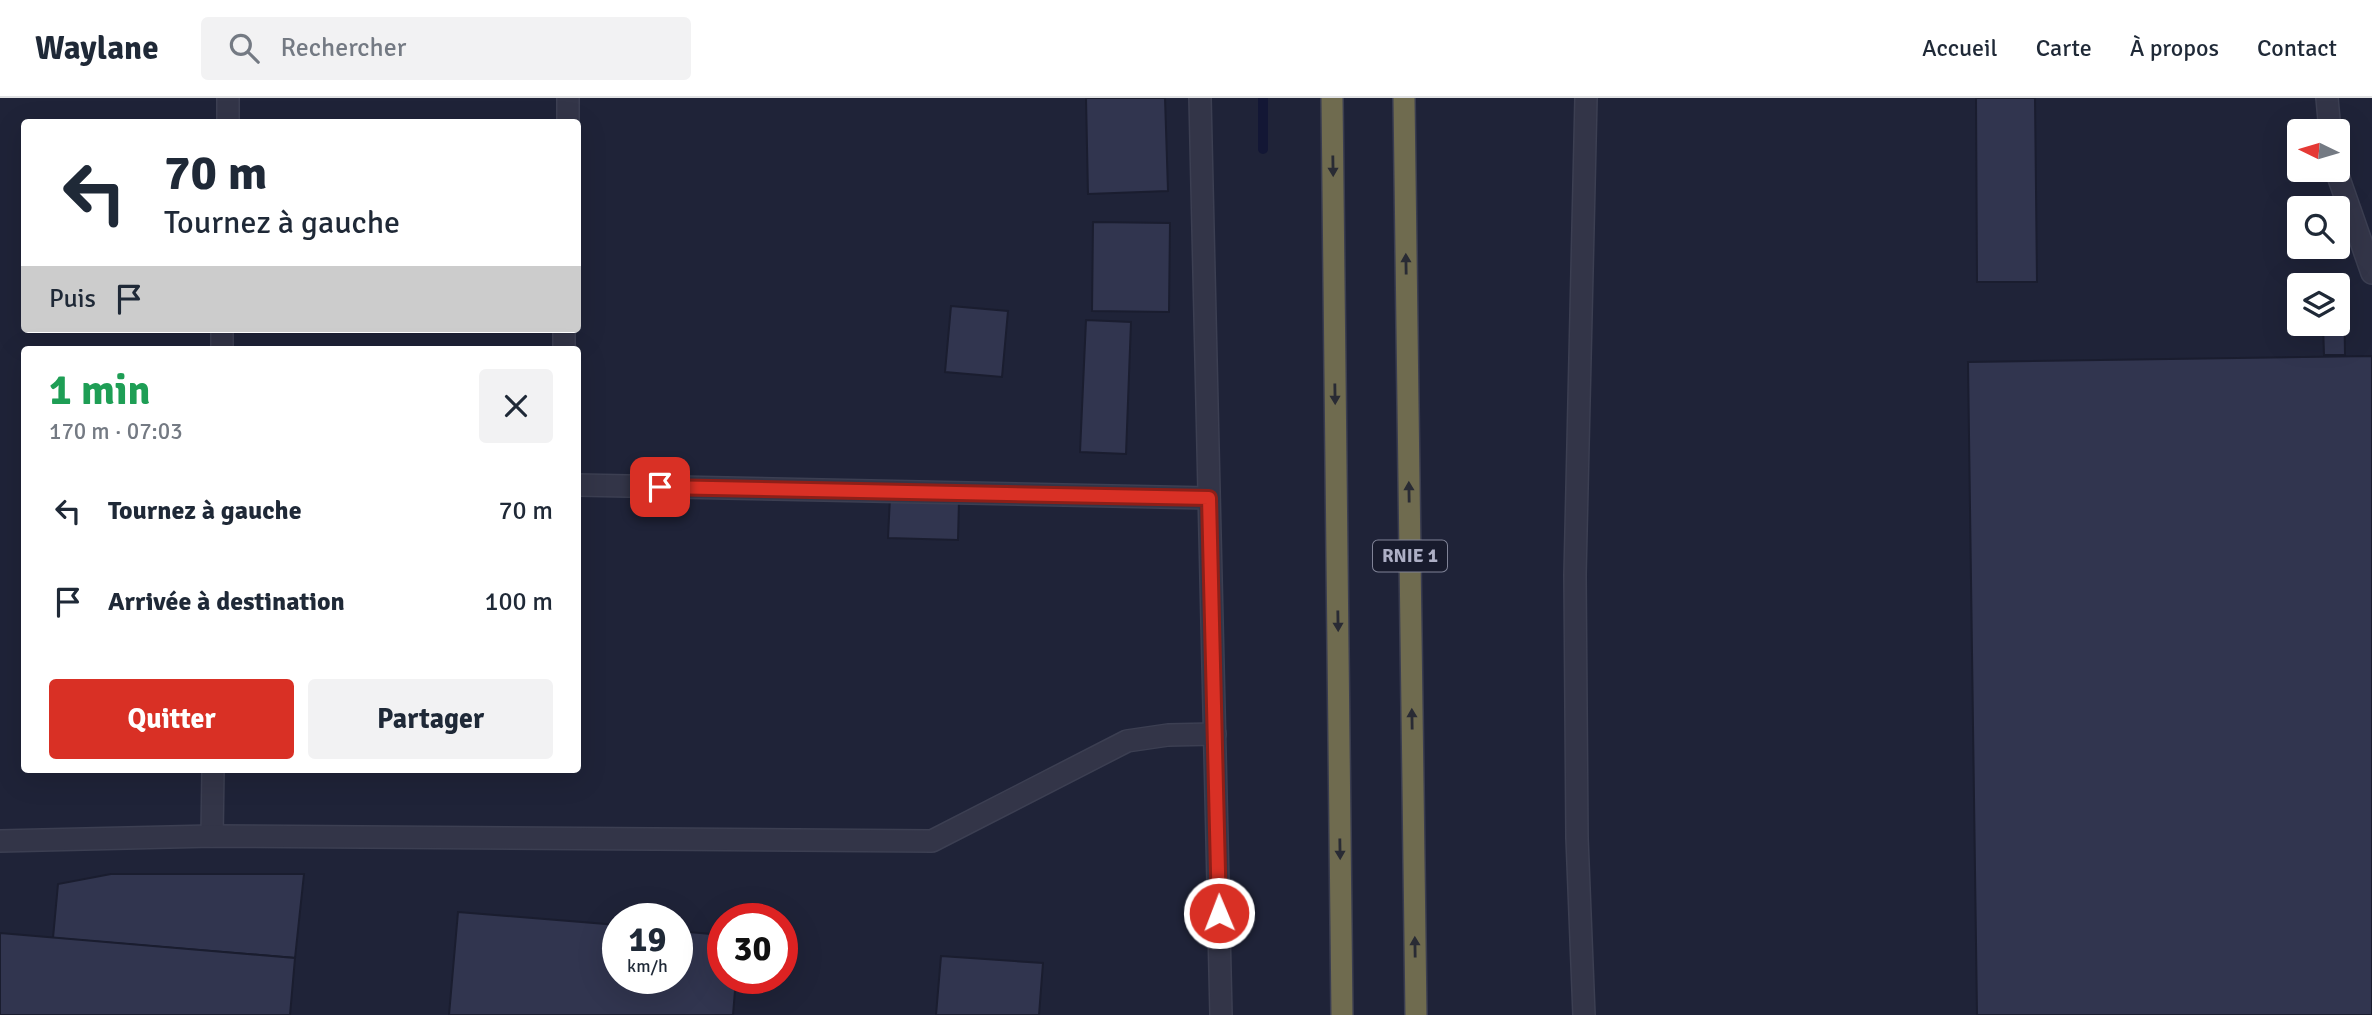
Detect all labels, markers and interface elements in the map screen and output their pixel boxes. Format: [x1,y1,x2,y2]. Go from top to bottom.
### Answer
search box [201,17,691,80]
text: Waylane [35,28,159,69]
icon: search [225,29,263,67]
text: Rechercher [281,32,406,64]
text: Accueil [1922,33,1998,63]
text: Carte [2036,33,2092,63]
text: À propos [2130,33,2219,63]
text: Contact [2257,33,2337,63]
north arrow [2287,119,2350,182]
map controls [2287,119,2350,336]
text: 70 m [164,143,267,203]
icon: left [49,147,140,238]
one-way arrow [1327,155,1338,177]
button: search [2287,196,2350,259]
text: Tournez à gauche [164,203,400,242]
one-way arrow [1400,253,1412,275]
button: layers [2287,273,2350,336]
icon: arrive [110,280,148,318]
text: Puis [49,283,96,315]
text: 1 min [49,365,150,416]
button: close [479,369,553,443]
one-way arrow [1329,383,1341,405]
text: 170 m · 07:03 [49,417,183,446]
pin [630,457,690,517]
icon: arrive [641,468,679,506]
one-way arrow [1403,481,1415,503]
icon: left [49,492,87,530]
text: Tournez à gauche [108,495,302,527]
text: 70 m [498,495,553,527]
road number: RNIE 1 [1373,540,1447,572]
icon: arrive [49,583,87,621]
text: Arrivée à destination [108,586,345,618]
text: 100 m [484,586,553,618]
one-way arrow [1332,610,1344,632]
button: Quitter [49,679,294,759]
button: Partager [308,679,553,759]
one-way arrow [1406,708,1418,730]
one-way arrow [1335,838,1346,860]
position arrow [1182,876,1256,950]
speed limit sign: 30 [707,903,798,994]
text: 19 [629,918,666,961]
one-way arrow [1409,936,1421,958]
text: km/h [627,955,668,977]

